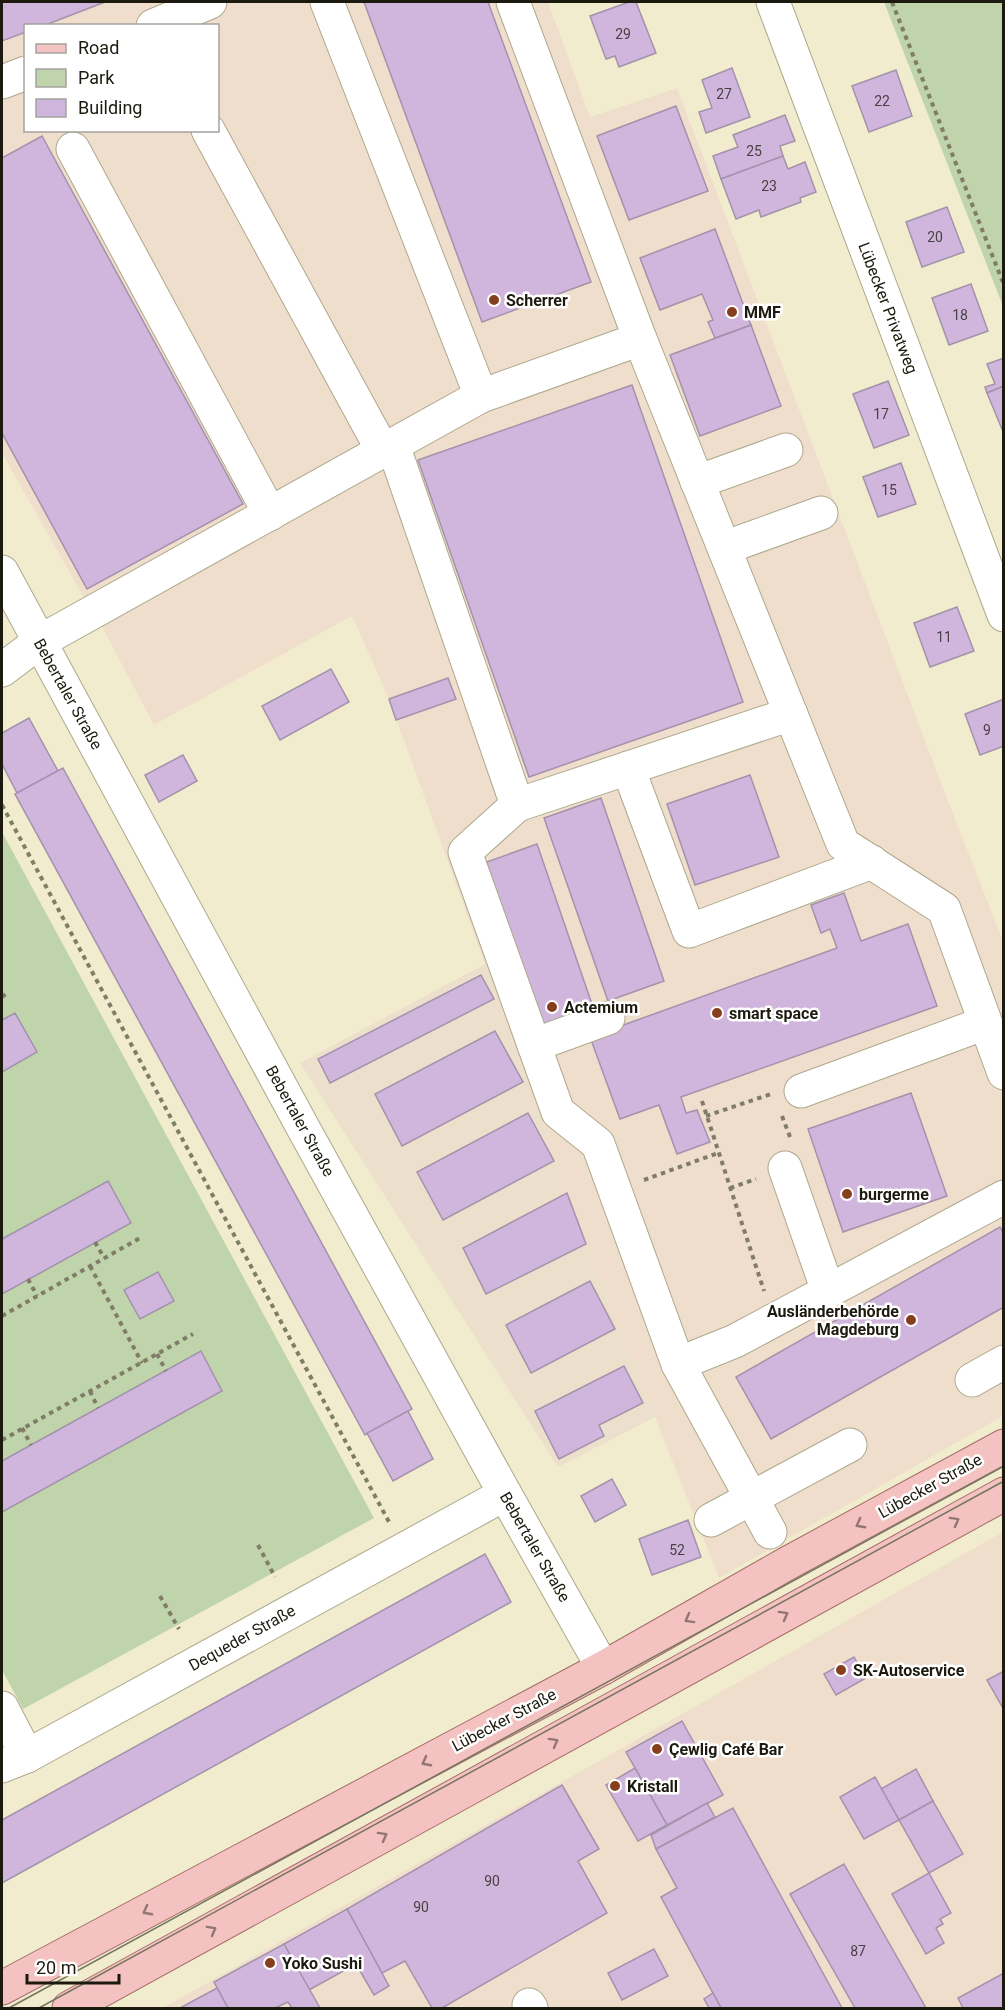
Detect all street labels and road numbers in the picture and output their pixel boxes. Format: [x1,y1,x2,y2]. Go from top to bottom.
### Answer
street label: Lübecker Privatweg [854,240,922,376]
street label: Bebertaler Straße [30,635,106,753]
street label: Bebertaler Straße [262,1062,338,1180]
street label: Lübecker Straße [875,1450,985,1522]
street label: Bebertaler Straße [496,1489,574,1605]
street label: Dequeder Straße [185,1601,299,1675]
street label: Lübecker Straße [449,1685,559,1755]

